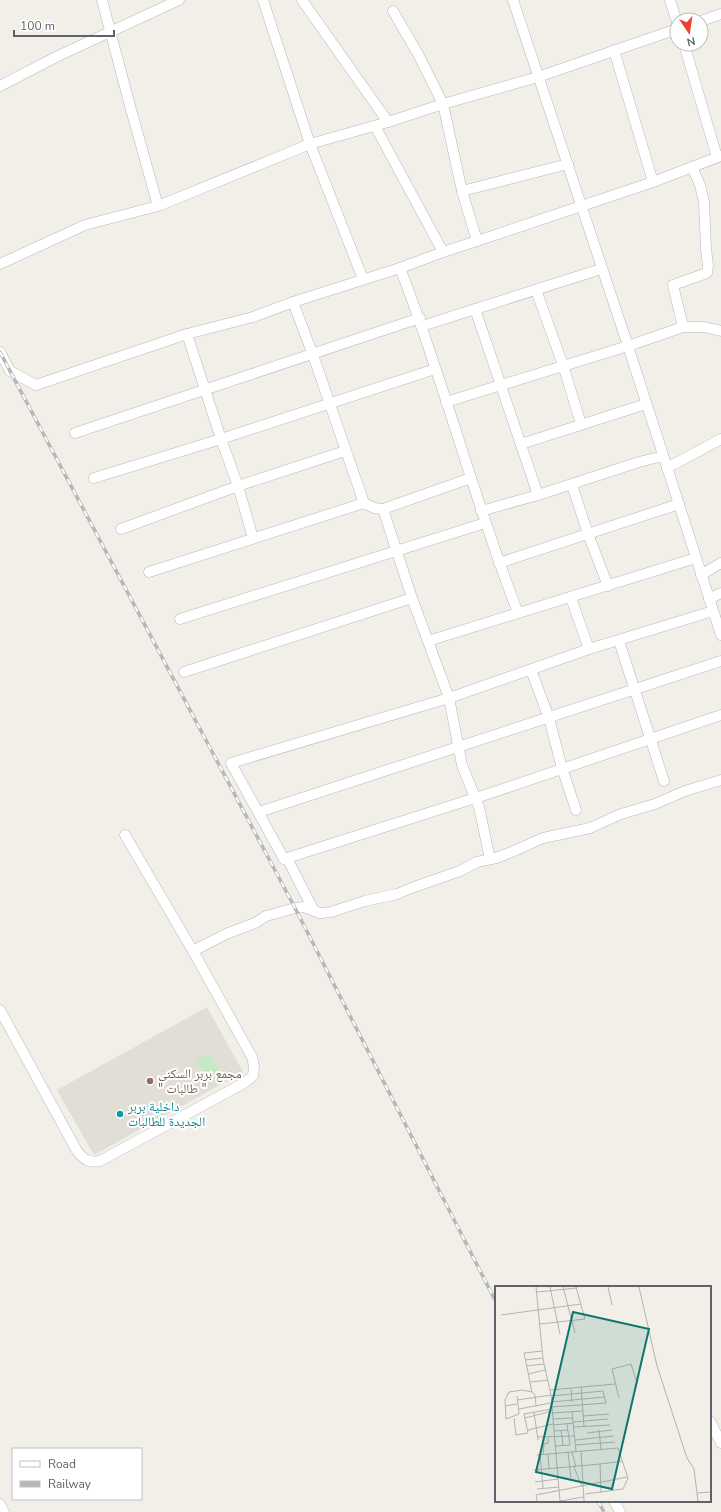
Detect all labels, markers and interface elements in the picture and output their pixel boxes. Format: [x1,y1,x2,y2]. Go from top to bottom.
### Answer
scale bar [14,12,114,38]
north arrow [669,12,709,52]
text: 100 m [20,18,55,34]
text: N [685,33,697,49]
place label: مجمع بربر السكني " طالبات " [158,1065,242,1098]
marker: مجمع بربر السكني " طالبات " [145,1076,155,1086]
place label: داخلية بربر الجديدة للطالبات [127,1098,205,1131]
marker: داخلية بربر الجديدة للطالبات [115,1109,125,1119]
inset map [495,1286,711,1502]
legend [12,1448,142,1500]
text: Road [48,1456,76,1472]
text: Railway [48,1476,92,1492]

